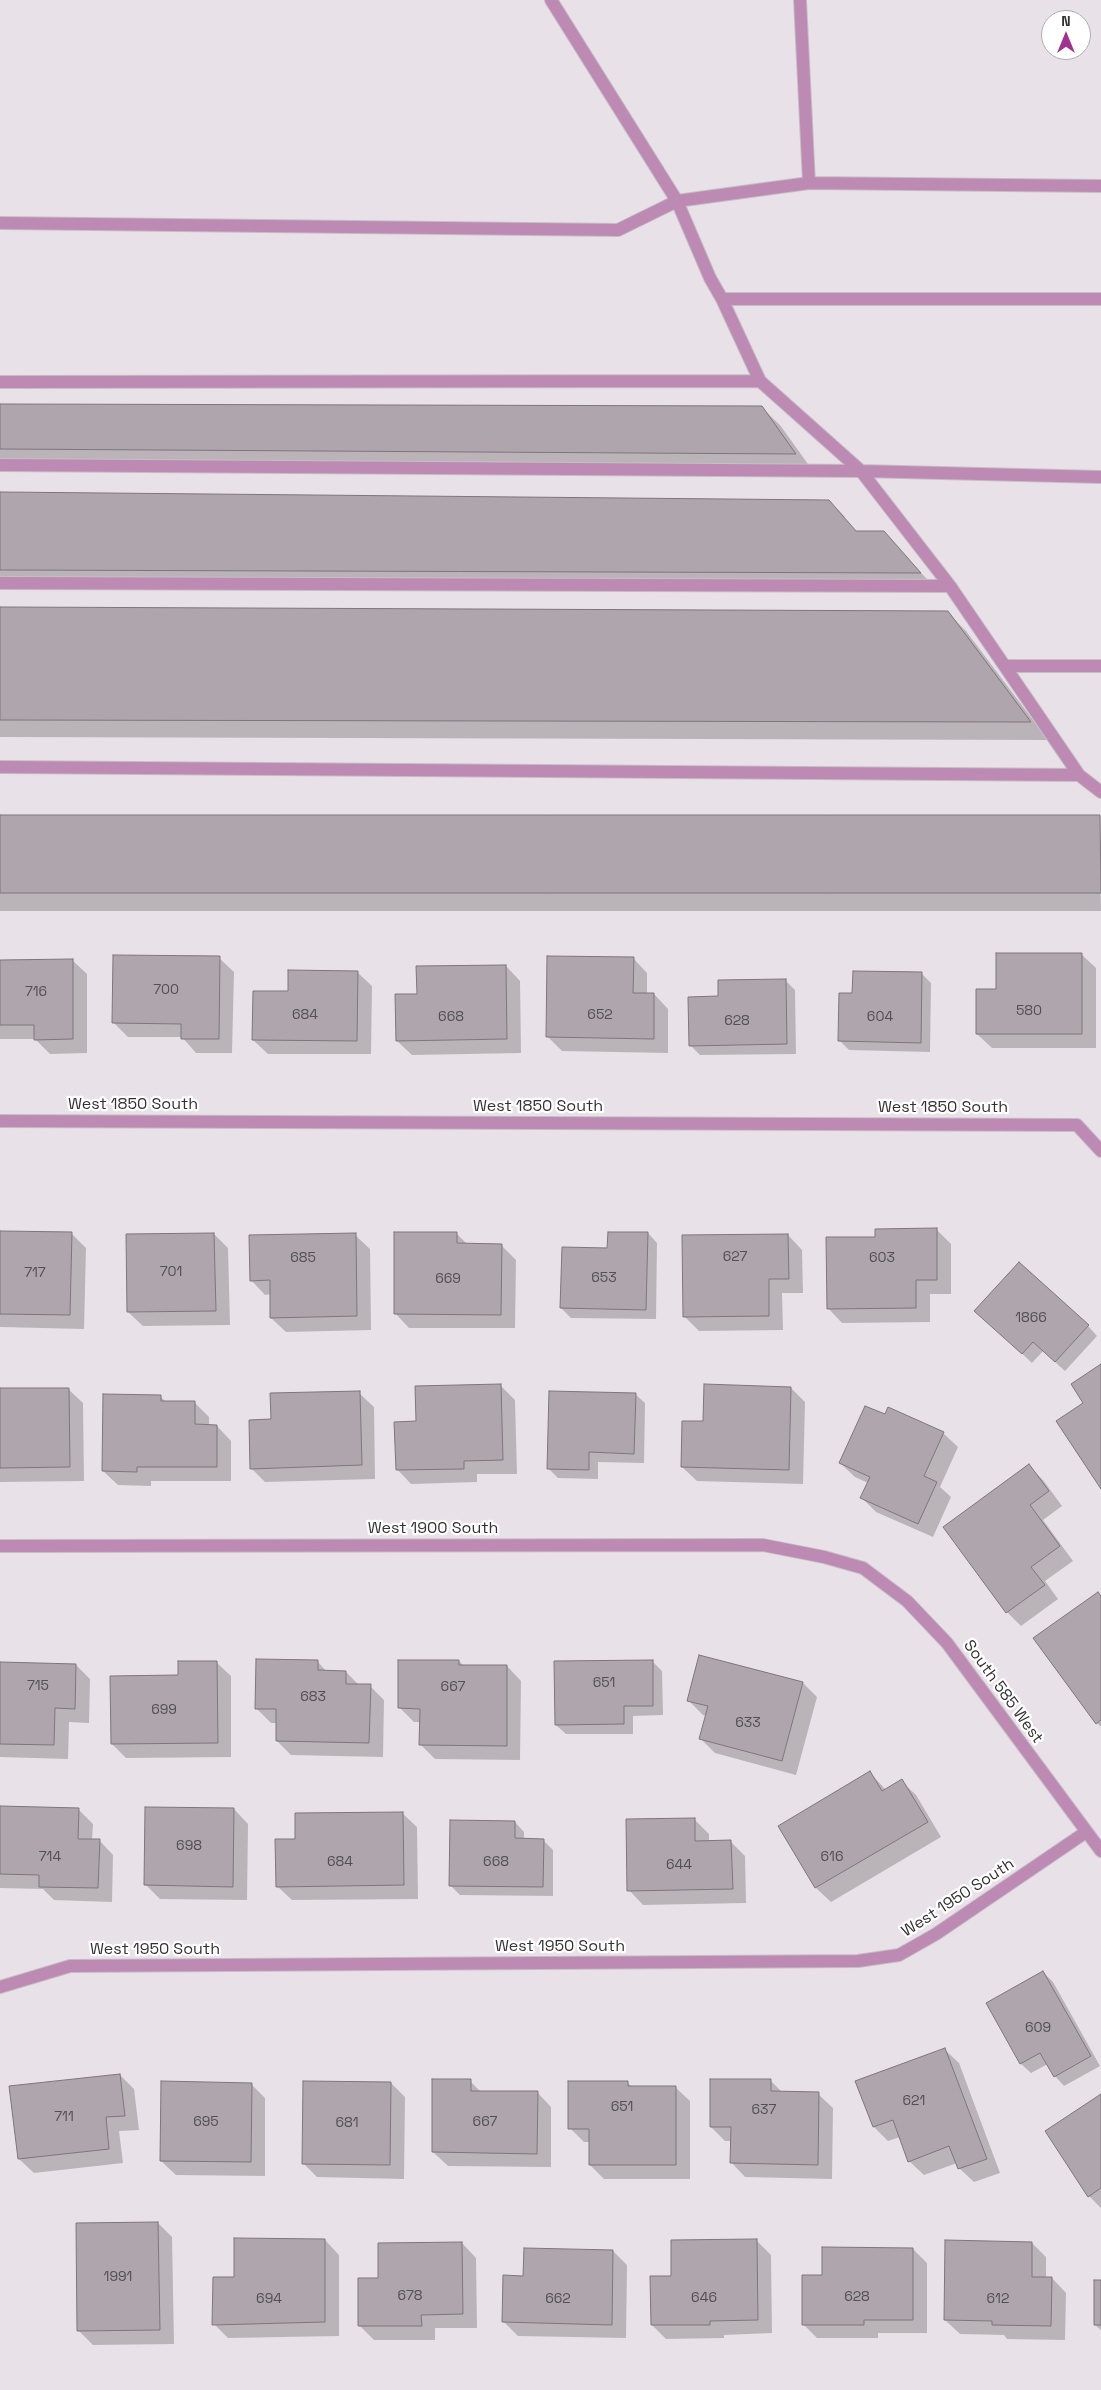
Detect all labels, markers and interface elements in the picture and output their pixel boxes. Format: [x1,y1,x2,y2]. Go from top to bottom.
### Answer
north arrow [1041,10,1091,60]
text: N [1061,12,1071,30]
house number: 700 [153,982,179,998]
house number: 716 [25,984,47,1000]
house number: 580 [1016,1003,1042,1019]
house number: 684 [292,1007,318,1023]
house number: 652 [587,1007,613,1023]
house number: 668 [438,1009,464,1025]
house number: 604 [867,1009,893,1025]
house number: 628 [724,1013,750,1029]
street label: West 1850 South [68,1095,198,1115]
street label: West 1850 South [473,1097,603,1117]
street label: West 1850 South [878,1098,1008,1118]
house number: 627 [723,1249,747,1265]
house number: 685 [290,1250,316,1266]
house number: 603 [869,1250,895,1266]
house number: 701 [160,1264,182,1280]
house number: 717 [24,1265,46,1281]
house number: 653 [591,1270,617,1286]
house number: 669 [435,1271,461,1287]
house number: 1866 [1015,1310,1047,1326]
street label: West 1900 South [368,1519,498,1539]
street label: South 585 West [959,1637,1047,1747]
house number: 651 [593,1675,615,1691]
house number: 715 [27,1678,49,1694]
house number: 667 [441,1679,465,1695]
house number: 683 [300,1689,326,1705]
house number: 699 [151,1702,177,1718]
house number: 633 [735,1715,761,1731]
house number: 698 [176,1838,202,1854]
house number: 714 [39,1849,61,1865]
house number: 616 [821,1849,843,1865]
house number: 684 [327,1854,353,1870]
house number: 668 [483,1854,509,1870]
street label: West 1950 South [898,1855,1018,1941]
house number: 644 [666,1857,692,1873]
street label: West 1950 South [495,1937,625,1957]
street label: West 1950 South [90,1940,220,1960]
house number: 609 [1025,2020,1051,2036]
house number: 621 [903,2093,925,2109]
house number: 651 [611,2099,633,2115]
house number: 637 [752,2102,776,2118]
house number: 711 [54,2109,74,2125]
house number: 695 [193,2114,219,2130]
house number: 667 [473,2114,497,2130]
house number: 681 [335,2115,359,2131]
house number: 1991 [104,2269,132,2285]
house number: 678 [398,2288,422,2304]
house number: 628 [844,2289,870,2305]
house number: 646 [691,2290,717,2306]
house number: 694 [256,2291,282,2307]
house number: 662 [545,2291,571,2307]
house number: 612 [987,2291,1009,2307]

